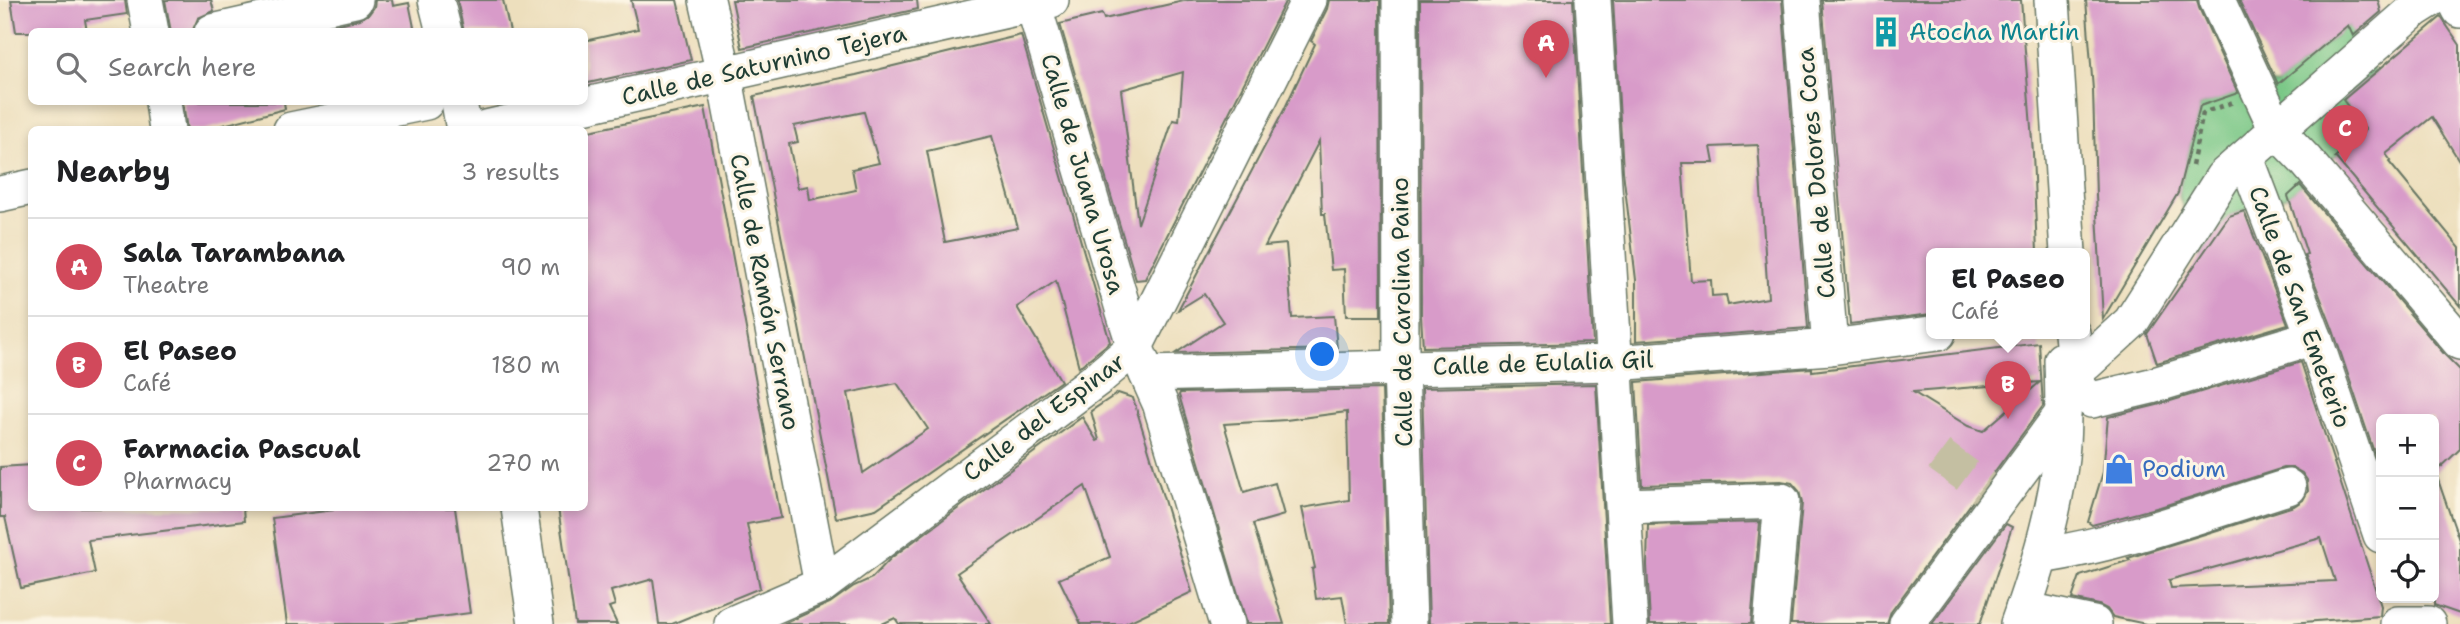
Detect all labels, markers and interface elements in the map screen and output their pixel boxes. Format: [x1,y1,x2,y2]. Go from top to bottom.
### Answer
building icon: Atocha Martín [1869,15,1903,49]
place label: Atocha Martín [1909,16,2079,48]
street label: Calle de Saturnino Tejera [619,17,910,113]
pin: A [1523,20,1569,78]
search box [28,28,588,105]
street label: Calle de Dolores Coca [1789,46,1843,300]
icon: search [52,48,90,86]
text: Search here [108,49,257,84]
street label: Calle de Juana Urosa [1033,50,1133,298]
pin: C [2322,105,2368,163]
text: Nearby [56,151,171,192]
street label: Calle de Ramón Serrano [722,151,808,433]
text: 3 results [461,157,560,187]
street label: Calle de Carolina Paino [1384,177,1420,447]
street label: Calle de San Emeterio [2241,182,2359,432]
text: Sala Tarambana [123,235,345,270]
popup [1926,248,2090,339]
text: A [70,252,88,282]
text: 90 m [500,252,560,282]
text: El Paseo [1951,261,2065,296]
text: Theatre [123,270,210,300]
text: Café [1951,296,1999,326]
text: El Paseo [123,333,237,368]
your location [1305,337,1339,371]
street label: Calle de Eulalia Gil [1432,343,1655,383]
street label: Calle del Espinar [956,345,1132,489]
text: B [72,350,86,380]
text: 180 m [491,350,560,380]
pin: B [1985,361,2031,419]
text: Café [123,368,171,398]
map controls [2376,414,2439,603]
button: + [2376,414,2439,477]
text: Farmacia Pascual [123,431,361,466]
text: C [72,448,86,478]
text: 270 m [486,448,560,478]
shop icon: Podium [2102,452,2136,486]
place label: Podium [2142,453,2226,485]
text: Pharmacy [123,466,232,496]
button: − [2376,477,2439,540]
button: locate [2376,540,2439,603]

